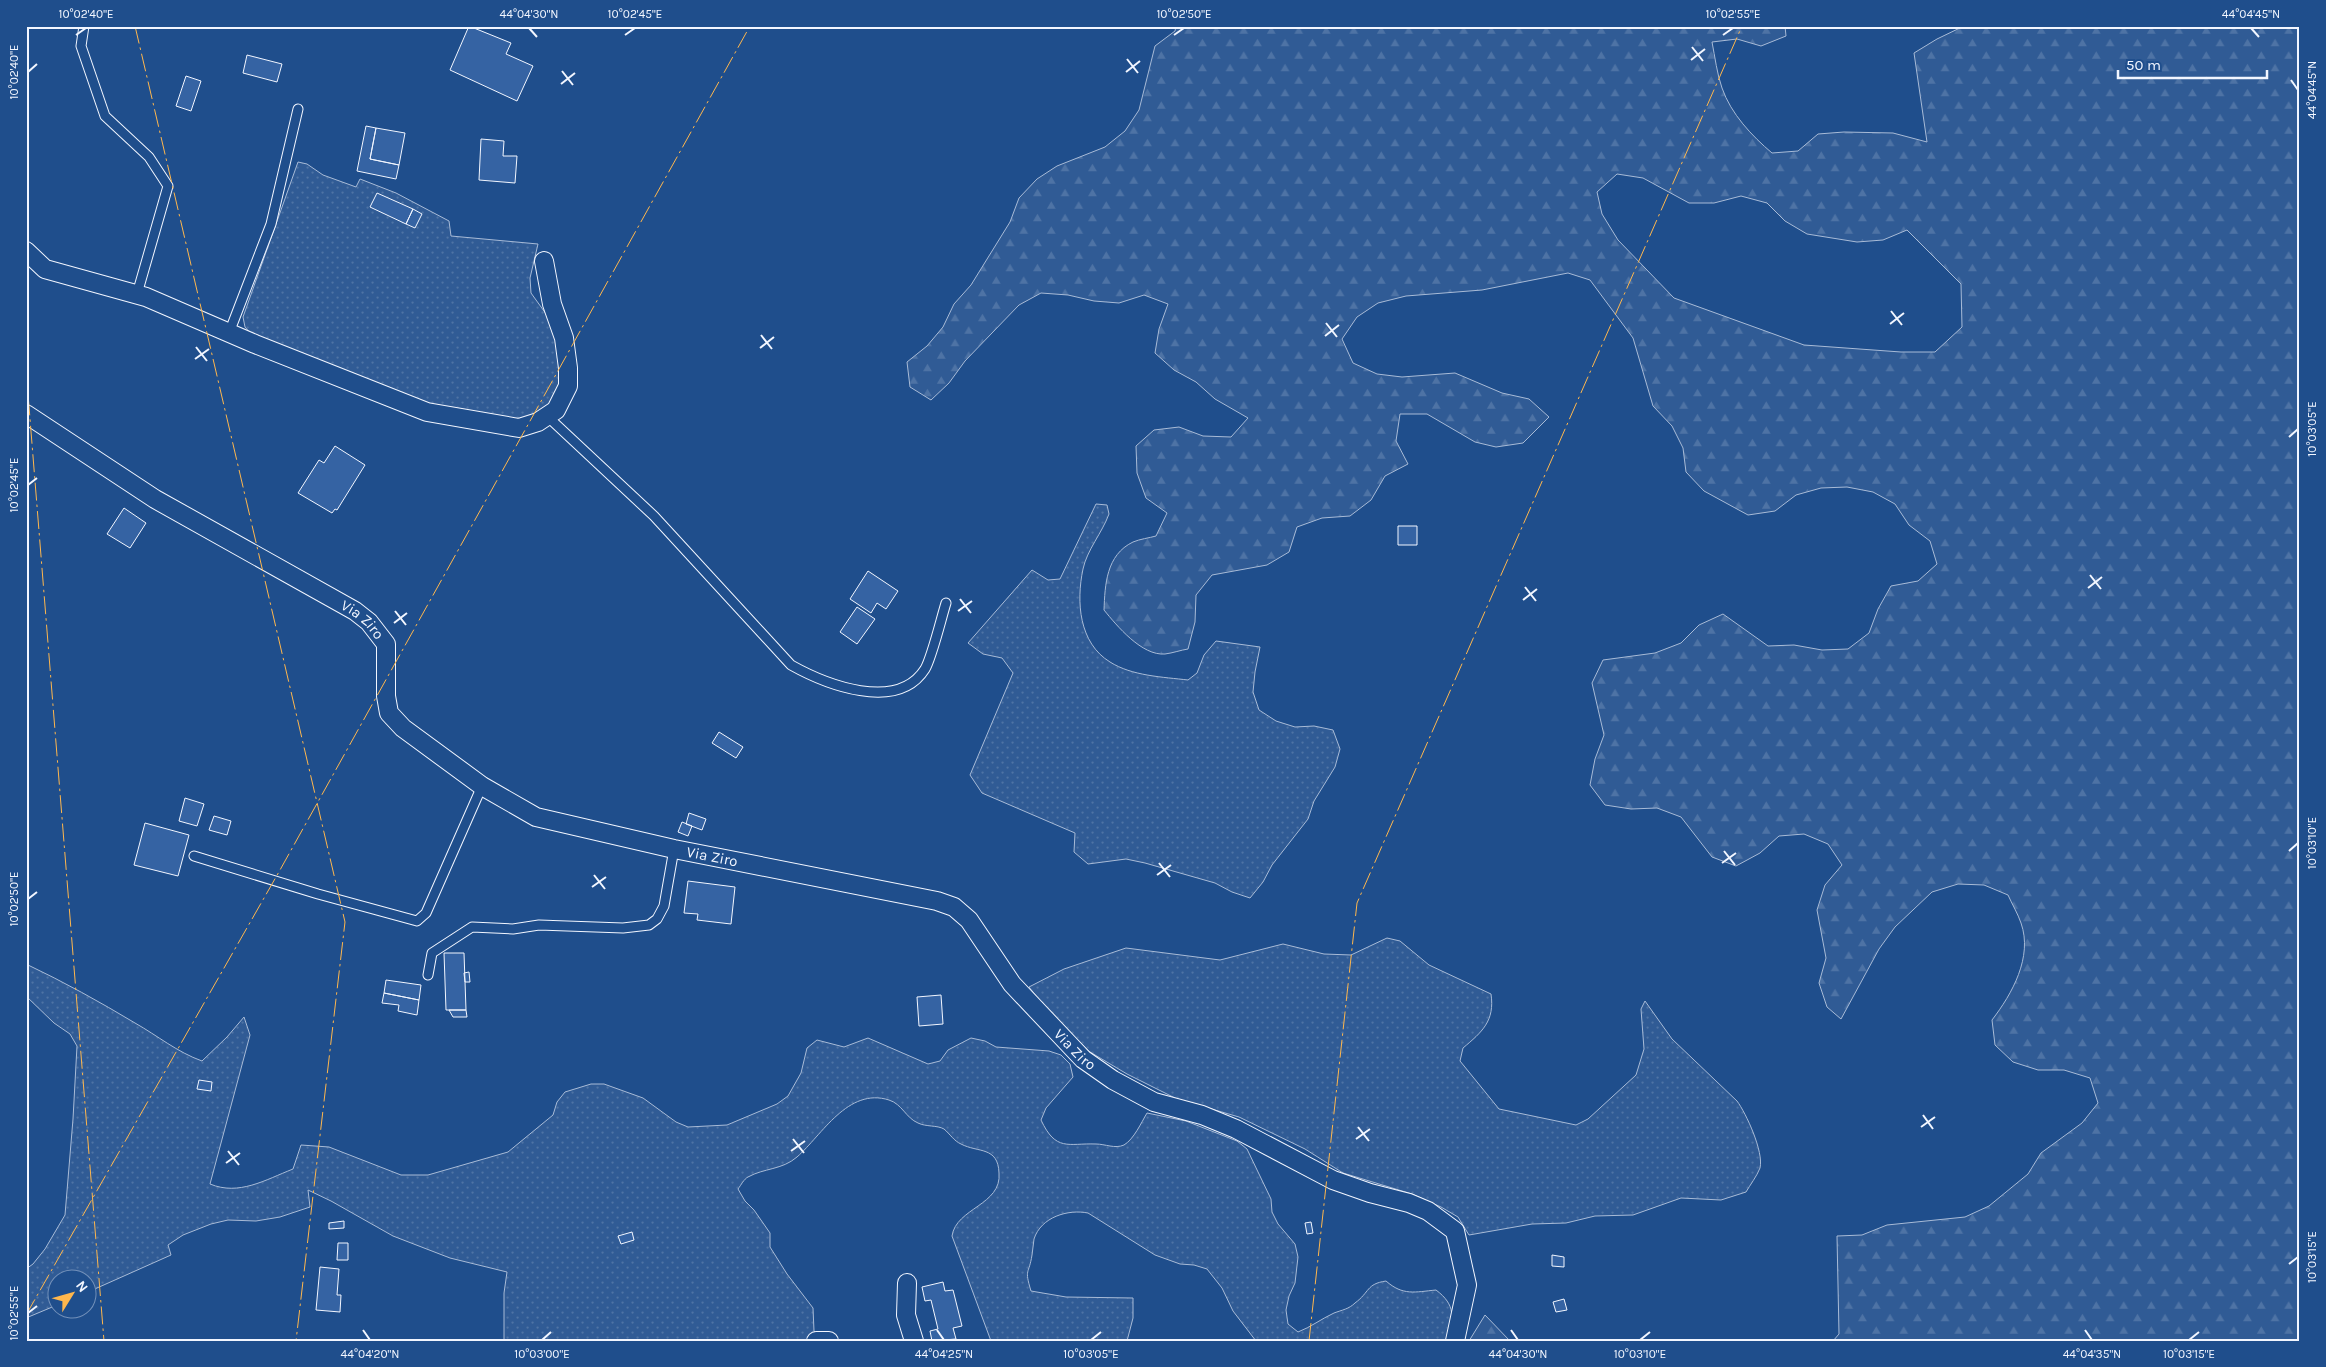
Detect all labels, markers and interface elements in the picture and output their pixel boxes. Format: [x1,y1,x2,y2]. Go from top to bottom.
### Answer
text: 10°02'40"E [58,7,114,21]
text: 44°04'30"N [499,7,559,21]
text: 10°02'45"E [608,7,662,21]
text: 10°02'50"E [1156,7,1212,21]
text: 10°02'55"E [1706,7,1760,21]
text: 44°04'45"N [2222,7,2280,21]
text: 10°02'40"E [7,44,21,100]
scale bar [2118,48,2267,80]
text: 50 m [2126,56,2161,74]
text: 44°04'45"N [2305,61,2319,119]
text: 10°03'05"E [2305,401,2319,457]
text: 10°02'45"E [7,458,21,512]
street label: Via Ziro [338,596,388,643]
text: 10°03'10"E [2305,817,2319,869]
street label: Via Ziro [685,843,739,870]
text: 10°02'50"E [7,871,21,927]
street label: Via Ziro [1050,1025,1099,1074]
text: 10°03'15"E [2305,1231,2319,1283]
north arrow [48,1270,98,1320]
text: N [72,1277,92,1296]
text: 10°02'55"E [7,1286,21,1340]
text: 44°04'20"N [341,1347,399,1361]
text: 10°03'00"E [514,1347,570,1361]
text: 44°04'25"N [915,1347,973,1361]
text: 10°03'05"E [1063,1347,1119,1361]
text: 44°04'30"N [1488,1347,1548,1361]
text: 10°03'10"E [1614,1347,1666,1361]
text: 44°04'35"N [2063,1347,2121,1361]
text: 10°03'15"E [2163,1347,2215,1361]

